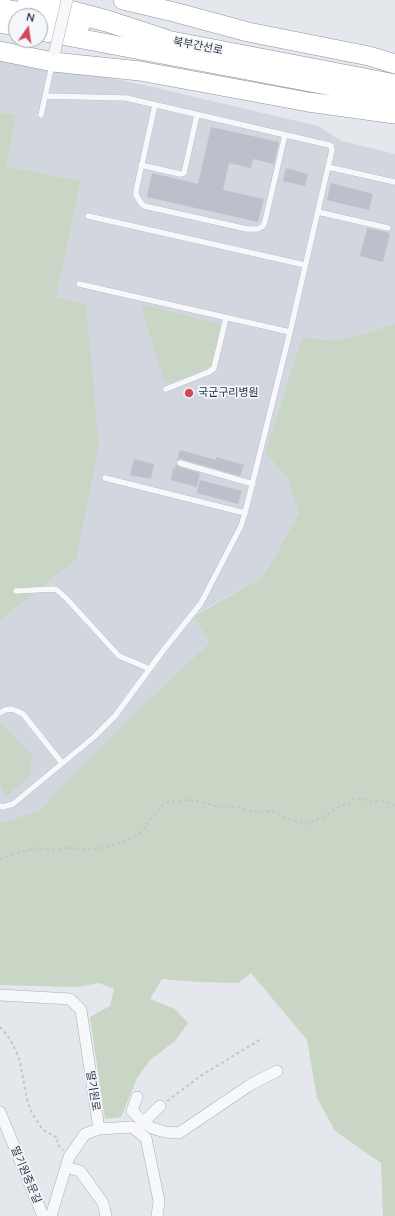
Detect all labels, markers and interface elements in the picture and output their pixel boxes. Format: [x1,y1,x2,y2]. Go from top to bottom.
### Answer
north arrow [8,8,48,48]
text: N [25,10,36,25]
street label: 북부간선로 [172,35,224,57]
place label: 국군구리병원 [198,386,259,400]
marker: 국군구리병원 [183,387,195,399]
street label: 딸기원로 [83,1070,103,1112]
street label: 딸기원중문길 [8,1144,44,1206]

